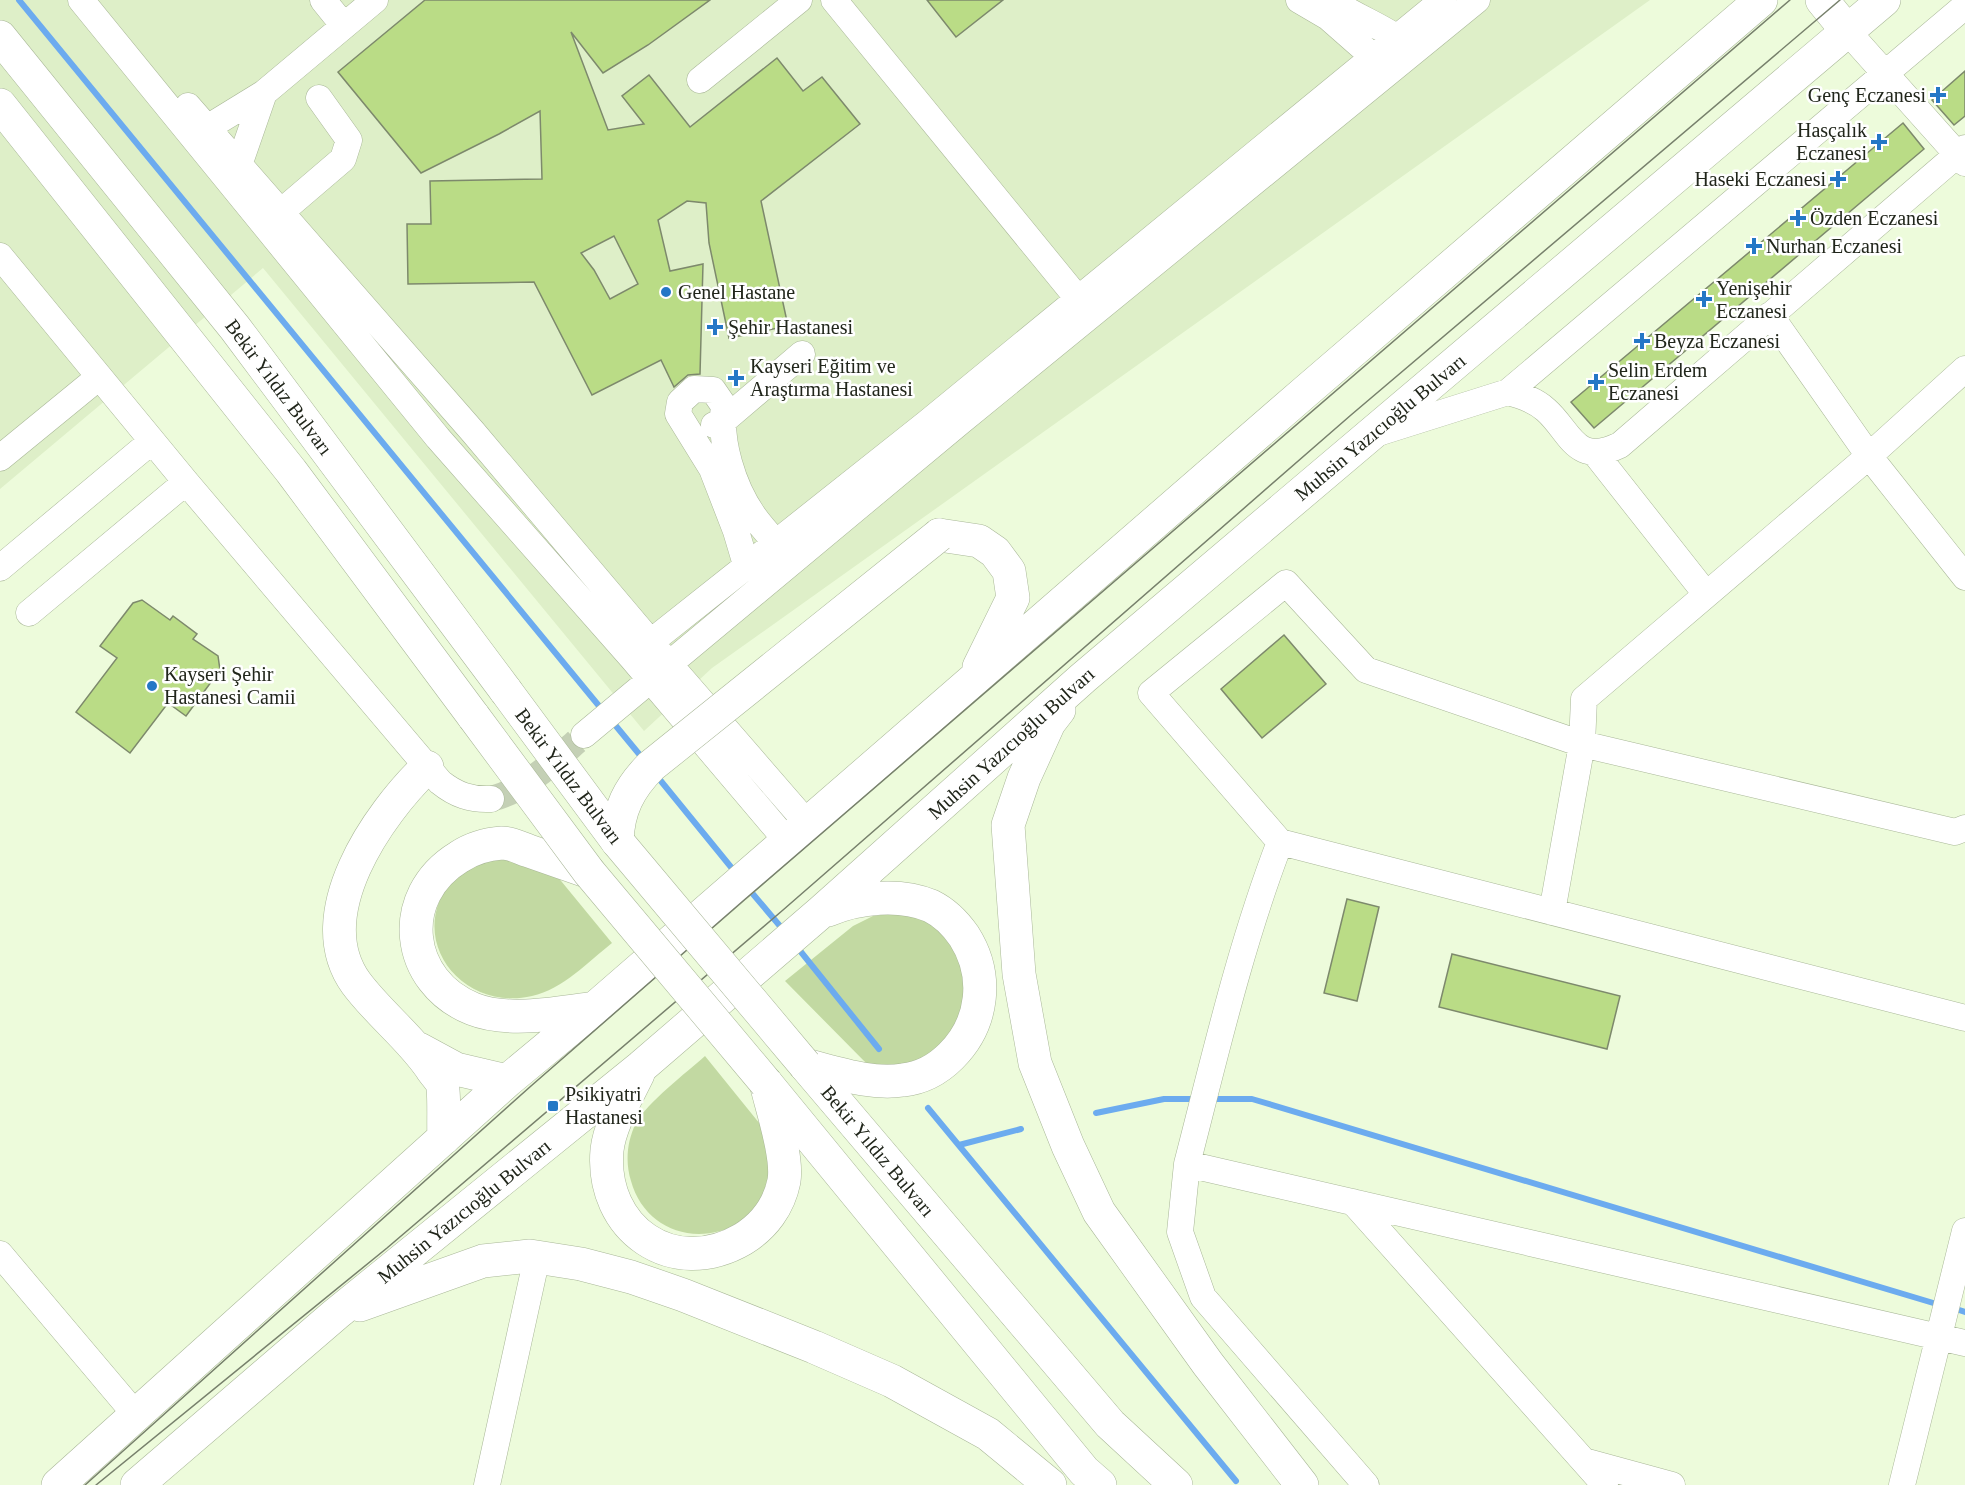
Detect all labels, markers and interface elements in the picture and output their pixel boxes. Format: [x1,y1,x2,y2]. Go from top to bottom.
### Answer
place label: Genç Eczanesi [1808,84,1926,107]
marker: Genç Eczanesi [1931,88,1945,102]
place label: Hasçalık Eczanesi [1796,119,1867,164]
marker: Hasçalık Eczanesi [1872,135,1886,149]
place label: Haseki Eczanesi [1694,168,1826,190]
marker: Haseki Eczanesi [1831,172,1845,186]
place label: Özden Eczanesi [1810,207,1939,229]
marker: Özden Eczanesi [1791,211,1805,225]
place label: Nurhan Eczanesi [1766,235,1902,257]
marker: Nurhan Eczanesi [1747,239,1761,253]
place label: Yenişehir Eczanesi [1716,277,1792,322]
place label: Genel Hastane [678,281,795,303]
marker: Genel Hastane [659,285,673,299]
marker: Yenişehir Eczanesi [1697,292,1711,306]
street label: Bekir Yıldız Bulvarı [221,315,337,459]
place label: Şehir Hastanesi [728,316,853,339]
marker: Şehir Hastanesi [706,318,724,336]
place label: Beyza Eczanesi [1654,330,1780,353]
marker: Beyza Eczanesi [1635,334,1649,348]
street label: Muhsin Yazıcıoğlu Bulvarı [1290,349,1471,506]
place label: Kayseri Eğitim ve Araştırma Hastanesi [750,355,913,401]
place label: Selin Erdem Eczanesi [1608,359,1708,404]
marker: Kayseri Eğitim ve Araştırma Hastanesi [727,369,745,387]
marker: Selin Erdem Eczanesi [1589,375,1603,389]
street label: Muhsin Yazıcıoğlu Bulvarı [923,662,1100,824]
place label: Kayseri Şehir Hastanesi Camii [164,663,296,708]
marker: Kayseri Şehir Hastanesi Camii [145,679,159,693]
street label: Bekir Yıldız Bulvarı [511,704,627,848]
street label: Bekir Yıldız Bulvarı [817,1081,939,1221]
place label: Psikiyatri Hastanesi [565,1083,643,1128]
marker: Psikiyatri Hastanesi [546,1099,560,1113]
street label: Muhsin Yazıcıoğlu Bulvarı [373,1134,556,1288]

